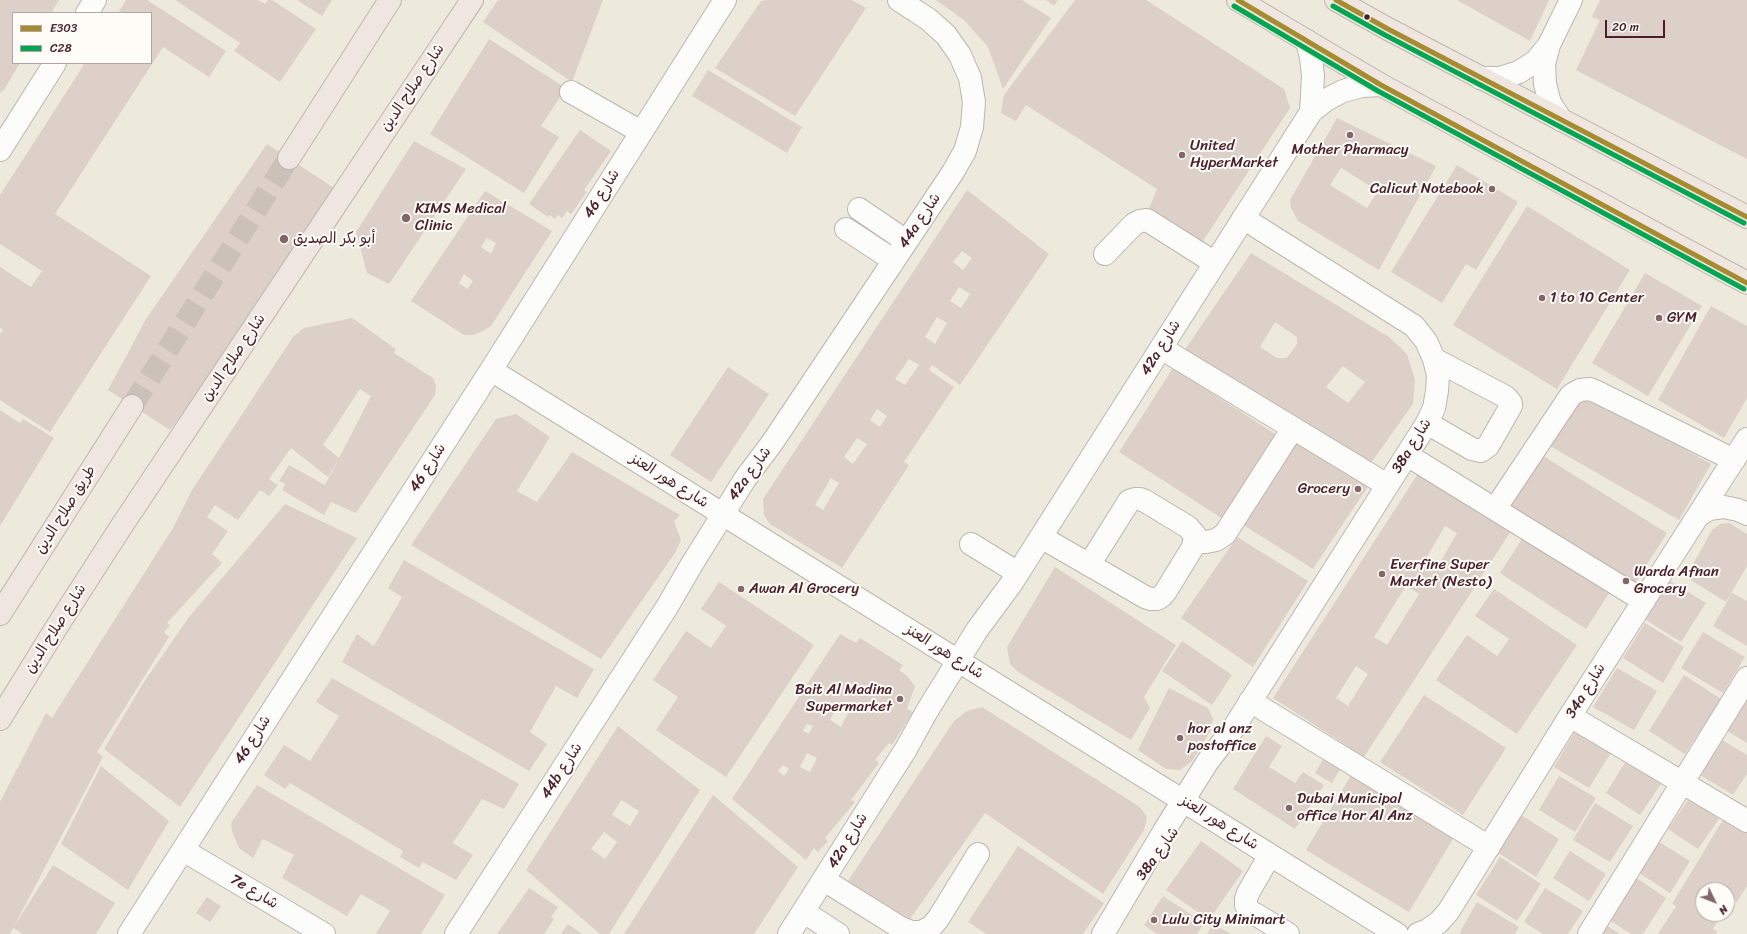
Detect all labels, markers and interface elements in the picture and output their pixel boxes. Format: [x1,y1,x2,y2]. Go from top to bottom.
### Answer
legend [12,12,152,64]
unlabelled marker [1362,12,1372,22]
scale bar [1607,12,1667,38]
text: 20 m [1612,16,1639,38]
text: E303 [50,17,77,39]
text: C28 [50,37,72,59]
street label: شارع صلاح الدين [377,41,449,135]
marker: Mother Pharmacy [1345,130,1355,140]
place label: United HyperMarket [1190,137,1278,172]
place label: Mother Pharmacy [1292,141,1408,159]
marker: United HyperMarket [1177,150,1187,160]
street label: شارع 46 [580,166,624,222]
place label: Calicut Notebook [1370,180,1484,198]
marker: Calicut Notebook [1487,184,1497,194]
street label: 44a شارع [895,190,945,252]
place label: KIMS Medical Clinic [415,200,506,235]
marker: KIMS Medical Clinic [400,212,412,224]
place label: أبو بكر الصديق [293,230,375,248]
marker: أبو بكر الصديق [278,233,290,245]
place label: 1 to 10 Center [1550,289,1644,307]
marker: 1 to 10 Center [1537,293,1547,303]
place label: GYM [1667,309,1697,327]
street label: شارع صلاح الدين [198,311,270,405]
marker: GYM [1654,313,1664,323]
street label: 42a شارع [1137,317,1185,379]
street label: 38a شارع [1388,415,1436,477]
street label: شارع 46 [406,440,450,496]
street label: 42a شارع [725,444,775,504]
street label: شارع هور العنز [626,450,712,512]
street label: طريق صلاح الدين [32,462,100,558]
place label: Grocery [1298,480,1350,498]
marker: Grocery [1353,484,1363,494]
place label: Everfine Super Market (Nesto) [1390,556,1491,591]
place label: Warda Afnan Grocery [1634,563,1719,598]
marker: Everfine Super Market (Nesto) [1377,569,1387,579]
marker: Warda Afnan Grocery [1621,576,1631,586]
place label: Awan Al Grocery [749,580,859,598]
street label: شارع صلاح الدين [21,581,91,677]
marker: Awan Al Grocery [736,584,746,594]
street label: شارع هور العنز [901,621,987,683]
street label: 34a شارع [1562,660,1610,722]
place label: Bait Al Madina Supermarket [795,681,892,716]
marker: Bait Al Madina Supermarket [895,694,905,704]
street label: شارع 46 [231,712,275,768]
place label: hor al anz postoffice [1188,720,1256,755]
marker: hor al anz postoffice [1175,733,1185,743]
street label: 44b شارع [537,740,587,802]
place label: Dubai Municipal office Hor Al Anz [1297,790,1412,825]
street label: شارع هور العنز [1176,792,1262,854]
marker: Dubai Municipal office Hor Al Anz [1284,803,1294,813]
street label: 42a شارع [824,810,872,872]
street label: 38a شارع [1133,824,1183,884]
street label: 7e شارع [227,871,281,913]
north arrow [1695,882,1735,922]
text: N [1714,901,1733,919]
place label: Lulu City Minimart [1162,911,1285,929]
marker: Lulu City Minimart [1149,915,1159,925]

